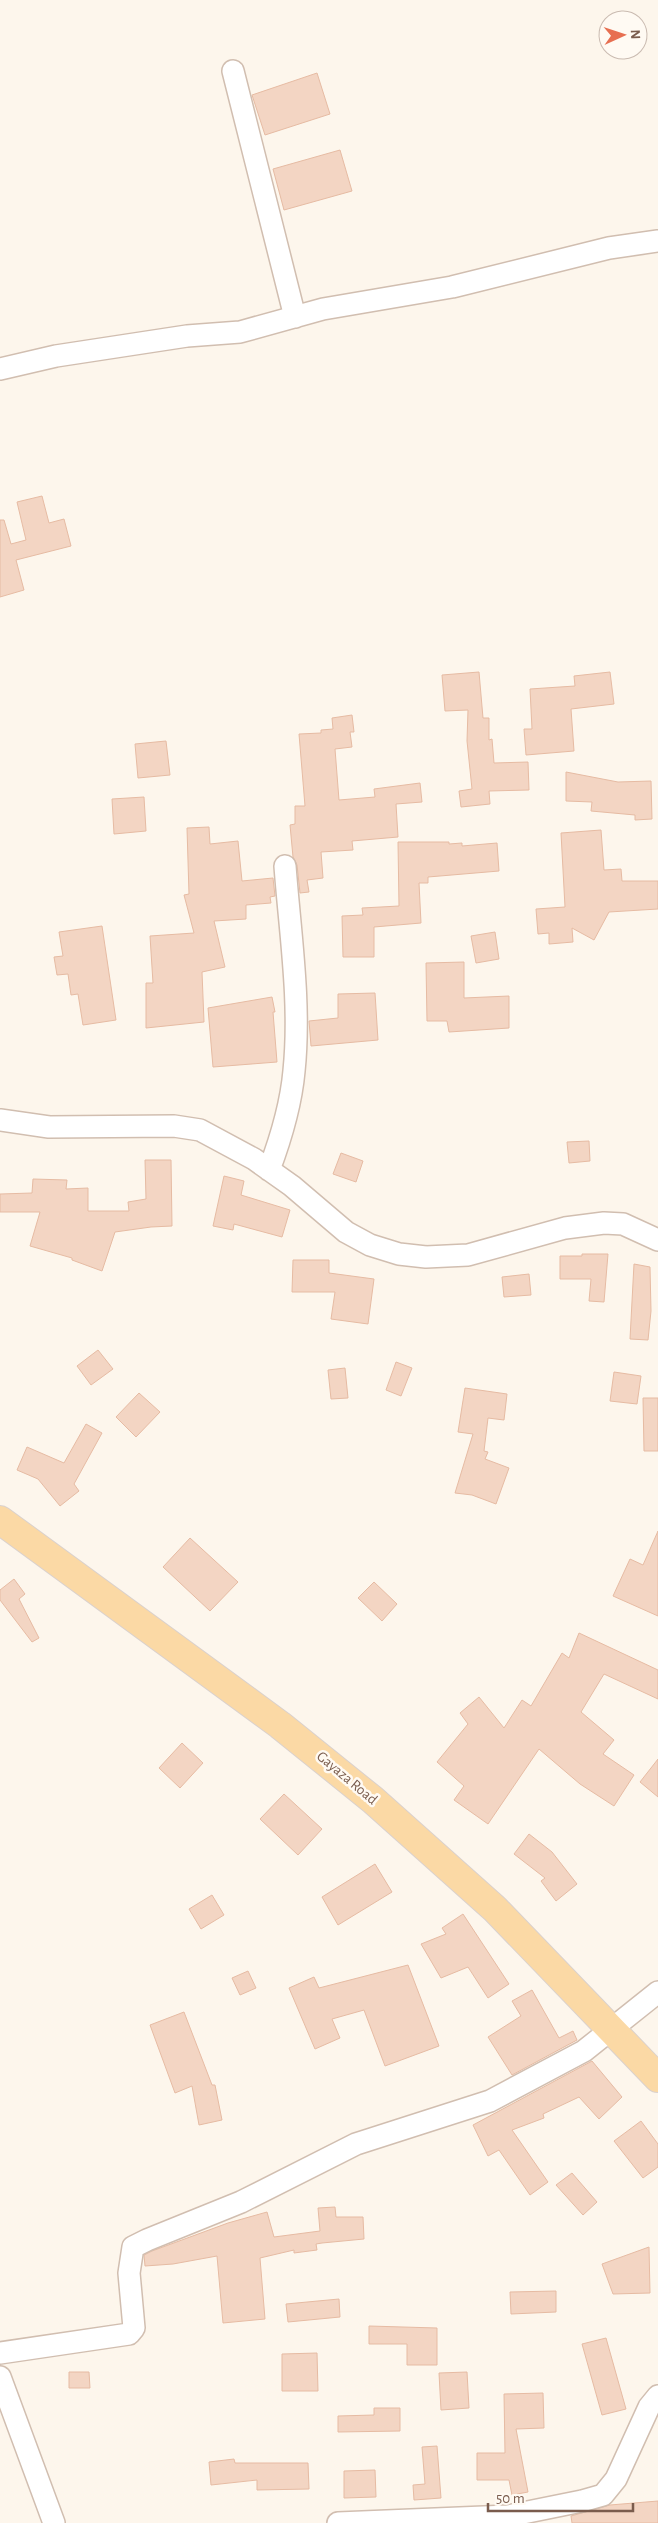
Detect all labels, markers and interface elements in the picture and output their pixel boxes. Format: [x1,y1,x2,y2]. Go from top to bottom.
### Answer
north arrow [598,10,648,60]
text: N [628,29,642,40]
street label: Gayaza Road [314,1748,380,1808]
scale bar [488,2480,633,2512]
text: 50 m [496,2491,525,2506]

